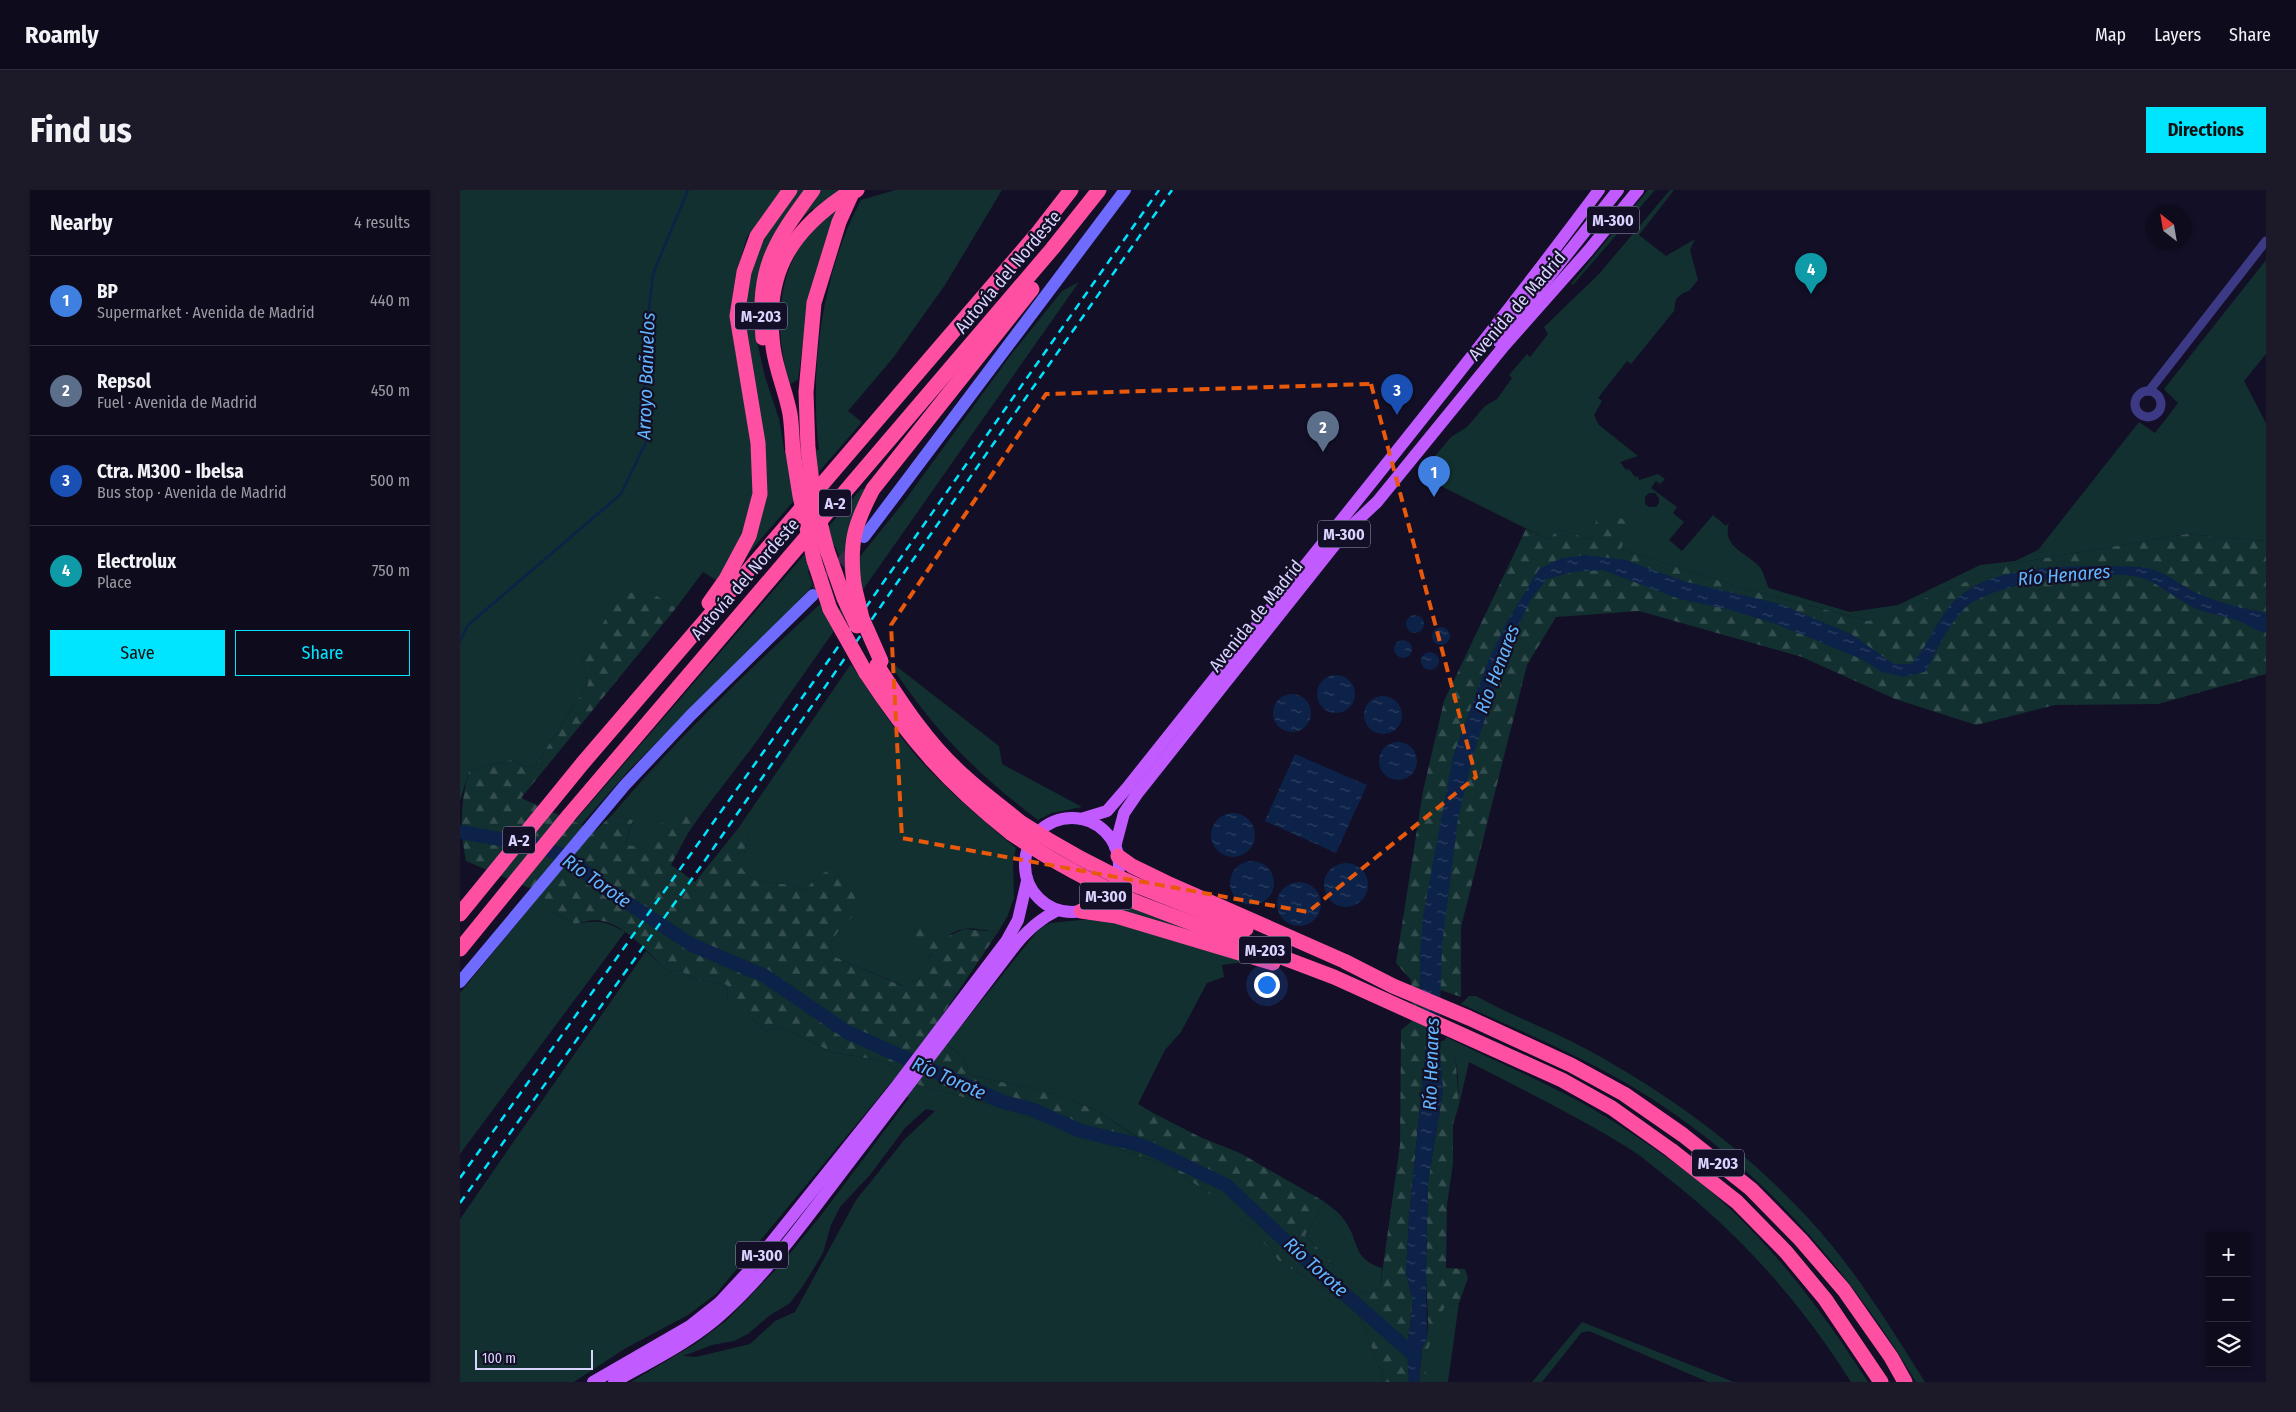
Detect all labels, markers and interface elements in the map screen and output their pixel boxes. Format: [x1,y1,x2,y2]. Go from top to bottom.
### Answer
text: Roamly [25,21,99,49]
text: Map [2095,24,2126,46]
text: Layers [2154,24,2201,46]
text: Share [2229,24,2271,46]
button: Directions [2146,107,2266,153]
text: Find us [30,109,132,151]
north arrow [2146,205,2191,250]
street label: Autovía del Nordeste [950,206,1066,338]
road number: M-300 [1587,206,1639,234]
text: Nearby [50,210,112,236]
text: 4 results [354,213,410,232]
street label: Avenida de Madrid [1464,247,1570,365]
pin: 4 [1795,253,1827,294]
text: BP [97,280,118,303]
text: 1 [63,291,69,310]
text: 440 m [370,291,410,310]
road number: M-203 [735,302,787,330]
text: Supermarket · Avenida de Madrid [97,303,315,322]
water label: Arroyo Bañuelos [632,312,660,441]
text: Repsol [97,370,151,393]
pin: 3 [1381,374,1413,415]
text: 2 [62,381,70,400]
text: 450 m [371,381,410,400]
text: Fuel · Avenida de Madrid [97,393,257,412]
pin: 2 [1307,411,1339,452]
pin: 1 [1418,456,1450,497]
text: Ctra. M300 - Ibelsa [97,460,244,483]
text: 3 [62,471,70,490]
text: 500 m [370,471,410,490]
text: Bus stop · Avenida de Madrid [97,483,287,502]
road number: A-2 [819,490,851,516]
street label: Autovía del Nordeste [686,514,804,644]
road number: M-300 [1318,520,1370,548]
text: Electrolux [97,550,176,573]
street label: Avenida de Madrid [1204,556,1308,676]
water label: Río Henares [2017,559,2111,591]
text: 4 [62,561,70,580]
text: 750 m [372,561,410,580]
text: Place [97,573,132,592]
water label: Río Henares [1470,622,1524,716]
button: Save [50,630,225,676]
button: Share [235,630,410,676]
road number: A-2 [503,826,535,854]
water label: Río Torote [558,849,636,913]
road number: M-300 [1080,882,1132,909]
road number: M-203 [1239,936,1291,964]
your location [1254,972,1280,998]
water label: Río Henares [1418,1017,1444,1111]
water label: Río Torote [909,1052,989,1104]
road number: M-203 [1692,1150,1744,1176]
water label: Río Torote [1279,1232,1353,1302]
map controls [2206,1232,2251,1367]
button: + [2206,1232,2251,1277]
road number: M-300 [736,1242,788,1268]
button: − [2206,1277,2251,1322]
button: layers [2206,1322,2251,1367]
scale bar [475,1347,592,1370]
text: 100 m [482,1350,516,1367]

